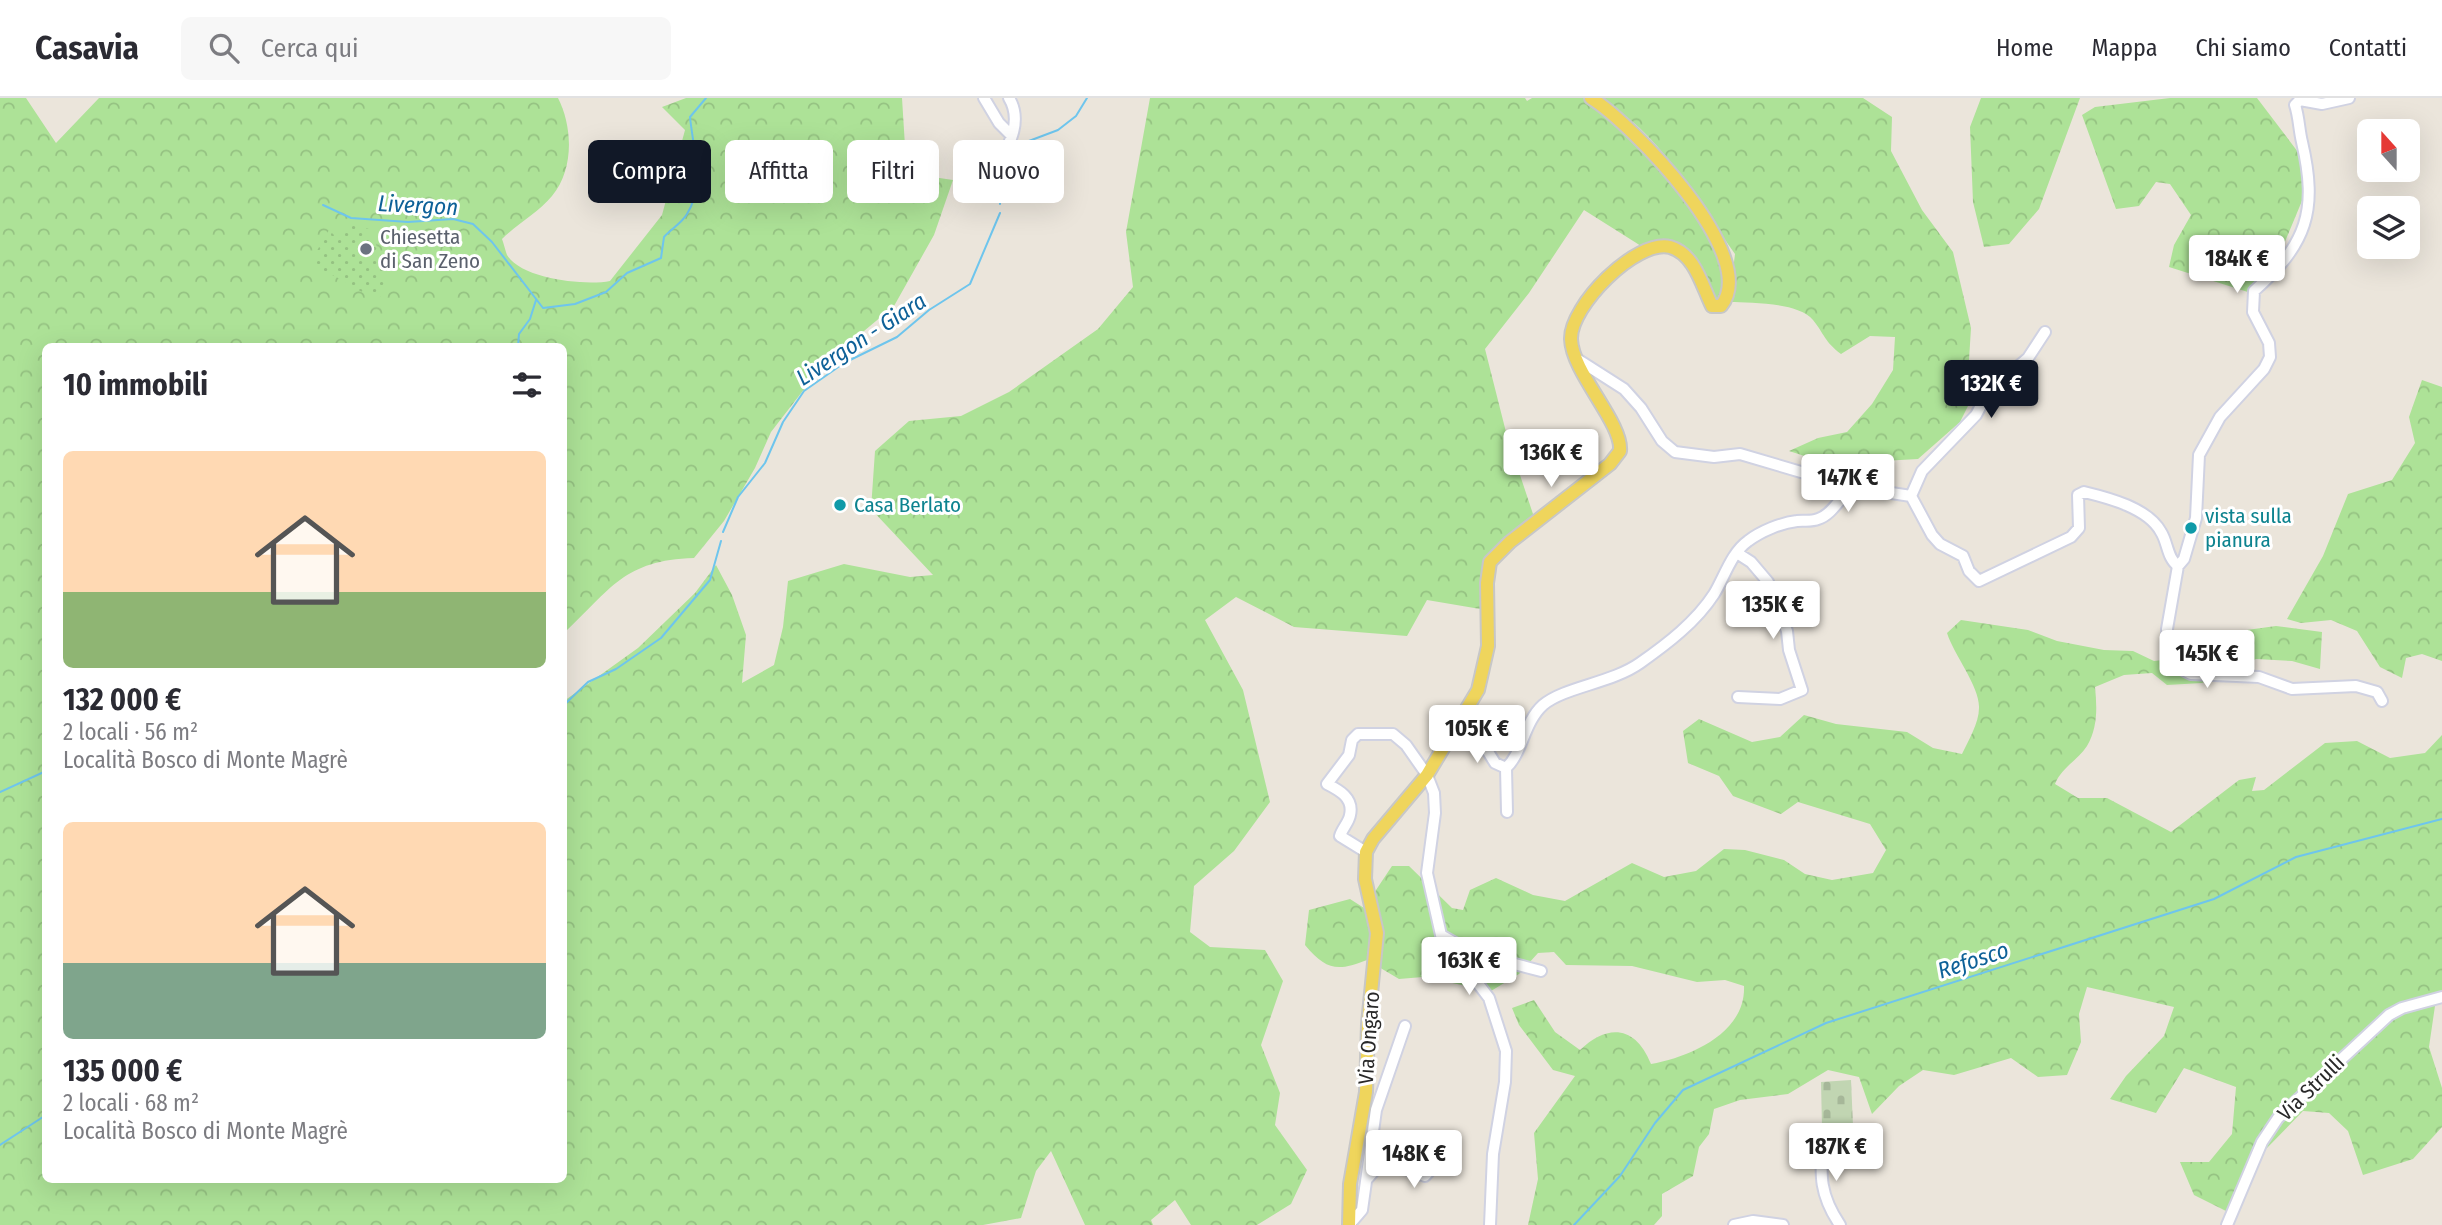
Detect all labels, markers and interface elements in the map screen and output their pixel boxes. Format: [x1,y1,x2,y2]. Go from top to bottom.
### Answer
search box [181,17,671,80]
text: Casavia [35,28,139,68]
icon: search [205,29,243,67]
text: Cerca qui [261,33,359,64]
text: Home [1996,34,2053,62]
text: Mappa [2091,34,2157,62]
text: Chi siamo [2195,34,2291,62]
text: Contatti [2329,34,2407,62]
north arrow [2357,119,2420,182]
map controls [2357,119,2420,259]
chip: Compra [588,140,711,203]
chip: Affitta [725,140,833,203]
chip: Filtri [847,140,939,203]
chip: Nuovo [953,140,1064,203]
water label: Livergon [377,189,459,221]
button: layers [2357,196,2420,259]
place label: Chiesetta di San Zeno [380,224,480,274]
pin: 184K € [2180,236,2294,295]
marker: Chiesetta di San Zeno [358,241,374,257]
text: 184K € [2205,244,2269,272]
water label: Livergon - Giara [791,287,931,391]
pin: 132K € [1934,360,2048,420]
icon: filters [508,366,546,404]
text: 10 immobili [63,367,208,403]
text: 132K € [1960,369,2022,397]
pin: 136K € [1494,430,1608,489]
text: 136K € [1519,438,1583,466]
pin: 147K € [1791,454,1905,514]
text: 147K € [1817,463,1879,491]
place label: Casa Berlato [854,492,961,518]
icon: home [242,497,368,623]
marker: Casa Berlato [832,497,848,513]
place label: vista sulla pianura [2205,503,2292,553]
marker: vista sulla pianura [2183,520,2199,536]
pin: 135K € [1716,582,1830,641]
text: 135K € [1742,590,1804,618]
pin: 145K € [2150,630,2264,690]
text: 145K € [2175,639,2239,667]
text: 132 000 € [63,682,181,718]
pin: 105K € [1420,706,1534,765]
text: 105K € [1445,714,1509,742]
text: 2 locali · 56 m² [63,718,198,746]
text: Località Bosco di Monte Magrè [63,746,348,774]
icon: home [242,868,368,994]
water label: Refosco [1934,935,2012,985]
pin: 163K € [1412,937,1526,997]
text: 163K € [1438,946,1500,974]
street label: Via Ongaro [1353,991,1385,1085]
street label: Via Strulli [2272,1050,2350,1126]
text: 135 000 € [63,1053,182,1089]
text: 2 locali · 68 m² [63,1089,199,1117]
text: Località Bosco di Monte Magrè [63,1117,348,1145]
pin: 187K € [1779,1124,1893,1183]
pin: 148K € [1357,1130,1471,1190]
text: 187K € [1805,1132,1867,1160]
text: 148K € [1382,1139,1446,1167]

